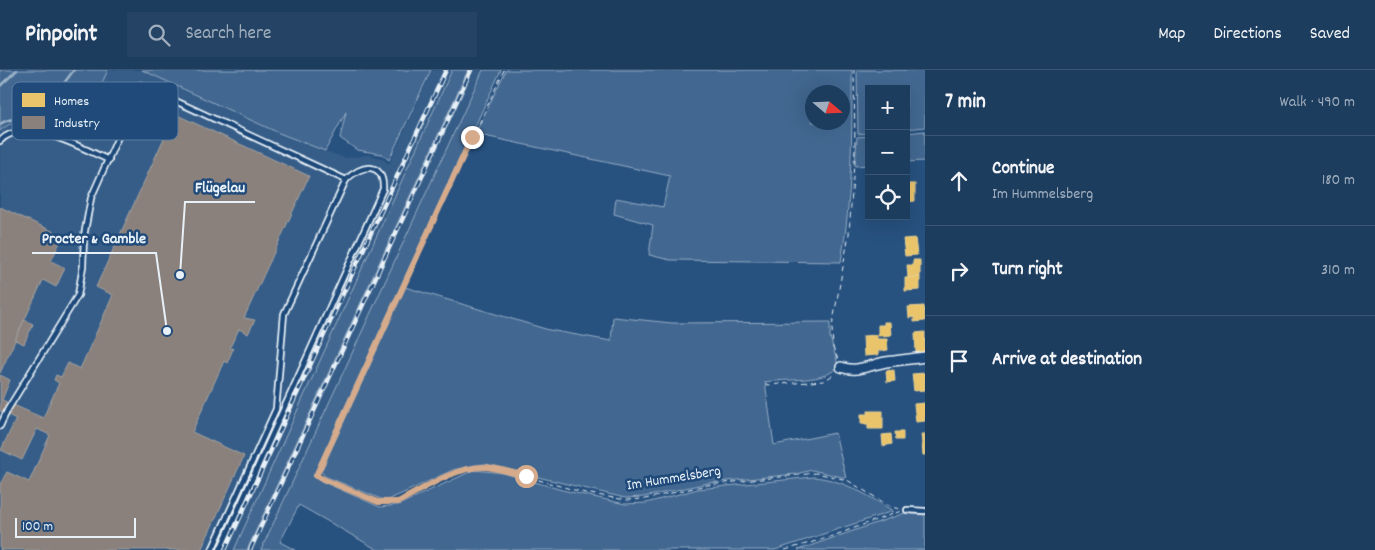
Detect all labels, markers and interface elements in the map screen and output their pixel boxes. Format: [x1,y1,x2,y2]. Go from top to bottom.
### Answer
search box [127,12,477,57]
text: Pinpoint [25,18,97,52]
icon: search [145,21,173,49]
text: Search here [185,21,271,48]
text: Map [1158,22,1185,47]
text: Directions [1213,22,1282,47]
text: Saved [1310,22,1350,47]
legend [12,82,178,140]
north arrow [805,85,850,130]
map controls [865,85,910,220]
button: + [865,85,910,130]
text: 7 min [945,88,986,118]
text: Walk · 490 m [1280,91,1355,114]
text: Homes [54,92,89,112]
text: Industry [54,114,100,134]
route end [461,126,484,149]
button: − [865,130,910,175]
text: Continue [992,156,1054,183]
icon: ahead [945,167,973,195]
text: 180 m [1322,169,1355,192]
callout: Flügelau [185,171,255,202]
button: locate [865,175,910,220]
text: Flügelau [195,177,245,200]
text: Im Hummelsberg [992,183,1093,206]
callout: Procter & Gamble [32,222,156,253]
text: Procter & Gamble [42,228,146,251]
icon: right [945,257,973,285]
text: Turn right [992,257,1063,284]
text: 310 m [1321,259,1355,282]
icon: arrive [945,347,973,375]
text: Arrive at destination [992,347,1142,374]
street label: Im Hummelsberg [625,461,723,497]
route start [515,465,538,488]
scale bar [15,515,136,538]
text: 100 m [22,517,53,537]

